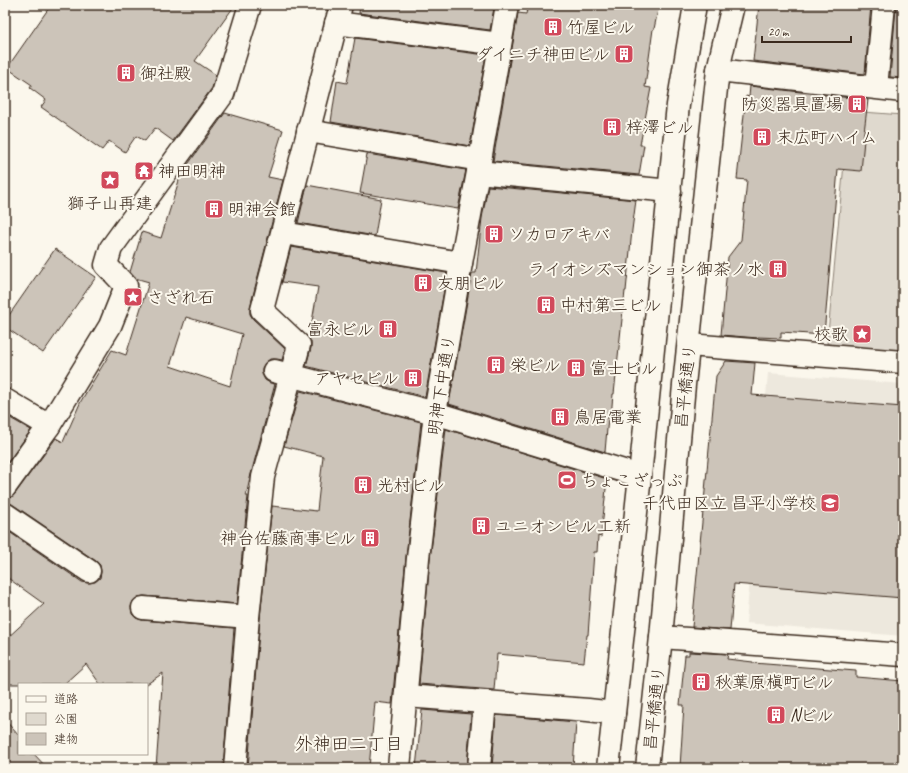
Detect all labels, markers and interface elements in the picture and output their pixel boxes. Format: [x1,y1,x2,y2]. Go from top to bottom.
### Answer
building icon: 竹屋ビル [542,16,564,38]
place label: 竹屋ビル [567,17,635,38]
scale bar [762,18,851,44]
text: 20 m [768,24,790,40]
building icon: ダイニチ神田ビル [613,43,635,65]
place label: ダイニチ神田ビル [476,44,610,65]
building icon: 御社殿 [115,62,137,84]
place label: 御社殿 [140,63,191,84]
building icon: 防災器具置場 [846,93,868,115]
place label: 防災器具置場 [741,94,843,115]
building icon: 梓澤ビル [601,116,623,138]
place label: 梓澤ビル [626,117,694,138]
building icon: 末広町ハイム [751,126,773,148]
place label: 末広町ハイム [776,127,877,148]
temple icon: 神田明神 [133,160,155,182]
place label: 神田明神 [158,161,226,182]
place icon: 獅子山再建 [99,169,121,191]
place label: 獅子山再建 [68,193,153,214]
building icon: 明神会館 [203,198,225,220]
place label: 明神会館 [228,199,296,220]
building icon: ソカロアキバ [483,223,505,245]
place label: ソカロアキバ [508,224,610,245]
building icon: ライオンズマンション御茶ノ水 [767,258,789,280]
place label: ライオンズマンション御茶ノ水 [528,259,764,280]
building icon: 友朋ビル [412,272,434,294]
place label: 友朋ビル [437,273,505,294]
place icon: さざれ石 [122,286,144,308]
place label: さざれ石 [147,287,215,308]
building icon: 中村第三ビル [535,294,557,316]
place label: 中村第三ビル [560,295,662,316]
building icon: 富永ビル [377,318,399,340]
place label: 富永ビル [306,319,374,340]
place icon: 校歌 [851,323,873,345]
place label: 校歌 [814,324,848,345]
street label: 明神下中通り [423,333,460,437]
street label: 昌平橋通り [671,343,700,429]
building icon: 栄ビル [485,354,507,376]
place label: 栄ビル [510,355,561,376]
building icon: 富士ビル [565,357,587,379]
place label: 富士ビル [590,358,658,379]
building icon: アヤセビル [402,367,424,389]
place label: アヤセビル [314,368,399,389]
building icon: 鳥居電業 [549,406,571,428]
place label: 鳥居電業 [574,407,642,428]
sports icon: ちょこざっぷ [556,469,578,491]
place label: ちょこざっぷ [581,470,683,491]
building icon: 光村ビル [352,474,374,496]
place label: 光村ビル [377,475,445,496]
school or university icon: 千代田区立 昌平小学校 [819,492,841,514]
place label: 千代田区立 昌平小学校 [642,493,816,514]
building icon: ユニオンビル工新 [470,515,492,537]
place label: ユニオンビル工新 [495,516,631,537]
building icon: 神台佐藤商事ビル [359,527,381,549]
place label: 神台佐藤商事ビル [220,528,356,549]
street label: 昌平橋通り [640,665,669,751]
building icon: 秋葉原槇町ビル [690,671,712,693]
place label: 秋葉原槇町ビル [715,672,834,693]
legend [18,683,148,755]
text: 道路 [54,691,78,707]
building icon: Nビル [765,704,787,726]
place label: Nビル [790,705,834,726]
text: 公園 [54,711,78,727]
text: 建物 [54,731,78,747]
district label: 外神田二丁目 [295,733,403,755]

